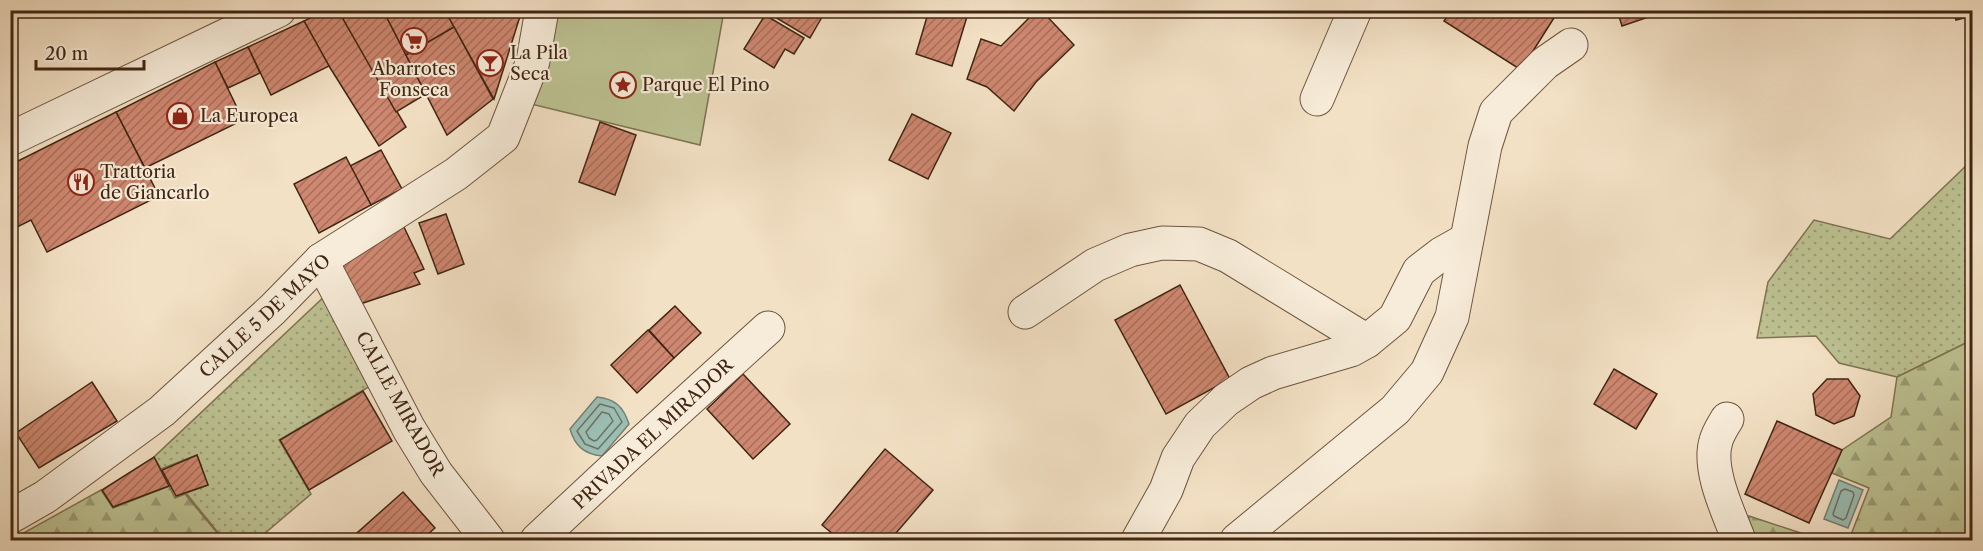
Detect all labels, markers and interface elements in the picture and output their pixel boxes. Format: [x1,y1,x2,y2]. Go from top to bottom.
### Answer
supermarket icon: Abarrotes Fonseca [399,26,429,56]
scale bar [36,33,144,71]
place label: La Pila Seca [510,42,569,85]
text: 20 m [45,43,89,65]
bar icon: La Pila Seca [475,48,505,78]
place label: Abarrotes Fonseca [371,58,456,101]
place icon: Parque El Pino [608,70,638,100]
place label: Parque El Pino [642,74,770,96]
shop icon: La Europea [165,101,195,131]
place label: La Europea [200,105,299,127]
place label: Trattoria de Giancarlo [100,161,210,204]
restaurant icon: Trattoria de Giancarlo [66,167,96,197]
street label: CALLE 5 DE MAYO [195,250,335,382]
street label: CALLE MIRADOR [351,328,449,481]
street label: PRIVADA EL MIRADOR [568,354,738,514]

